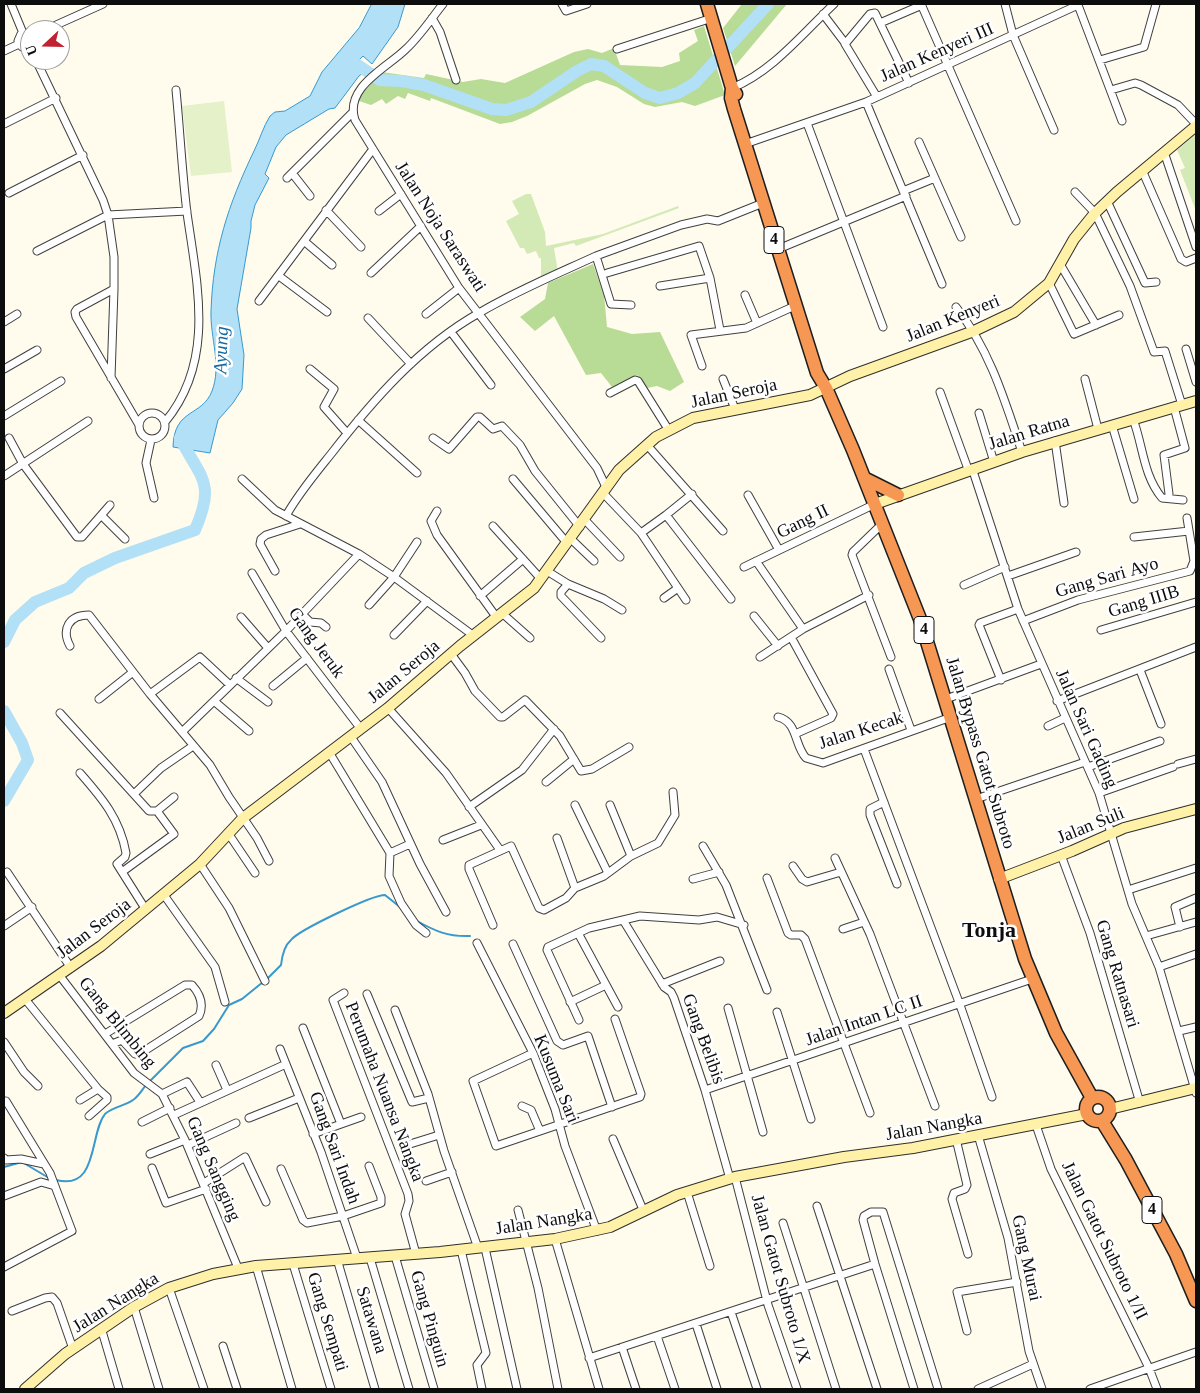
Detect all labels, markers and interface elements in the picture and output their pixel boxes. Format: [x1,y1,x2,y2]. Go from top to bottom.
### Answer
street label: Jalan Kenyeri III [877,18,997,88]
north arrow [20,20,70,70]
text: U [23,43,40,58]
street label: Jalan Noja Saraswati [390,158,490,296]
road number: 4 [764,226,784,254]
street label: Jalan Kenyeri [903,290,1003,348]
water label: Ayung [210,326,234,374]
street label: Jalan Seroja [689,374,779,414]
street label: Jalan Ratna [986,410,1072,456]
street label: Gang II [773,500,833,544]
street label: Gang Sari Ayo [1053,553,1161,603]
street label: Gang IIIB [1106,581,1182,623]
street label: Gang Jeruk [283,603,349,683]
road number: 4 [914,616,934,644]
street label: Jalan Seroja [364,636,444,708]
street label: Jalan Bypass Gatot Subroto [941,654,1019,852]
street label: Jalan Sari Gading [1050,666,1122,792]
street label: Jalan Kecak [816,707,906,755]
street label: Jalan Suli [1054,803,1128,849]
street label: Jalan Seroja [53,894,135,964]
district label: Tonja [962,918,1016,944]
street label: Gang Ratnasari [1090,918,1144,1030]
street label: Gang Blimbing [74,973,160,1073]
street label: Gang Belibis [677,991,729,1087]
street label: Jalan Intan LC II [803,991,925,1051]
street label: Perumaha Nuansa Nangka [340,999,428,1185]
street label: Kusuma Sari [528,1032,584,1126]
street label: Gang Sari Indah [304,1089,364,1207]
street label: Jalan Nangka [884,1108,984,1146]
street label: Gang Sangging [181,1113,245,1225]
street label: Jalan Gatot Subroto 1/II [1056,1158,1152,1324]
street label: Jalan Gatot Subroto 1/X [746,1192,814,1366]
road number: 4 [1142,1196,1162,1224]
street label: Jalan Nangka [494,1204,594,1240]
street label: Gang Murai [1006,1213,1046,1303]
street label: Jalan Nangka [69,1268,163,1338]
street label: Gang Pinguin [405,1268,453,1370]
street label: Gang Sempati [302,1270,352,1374]
street label: Satawana [351,1284,391,1356]

